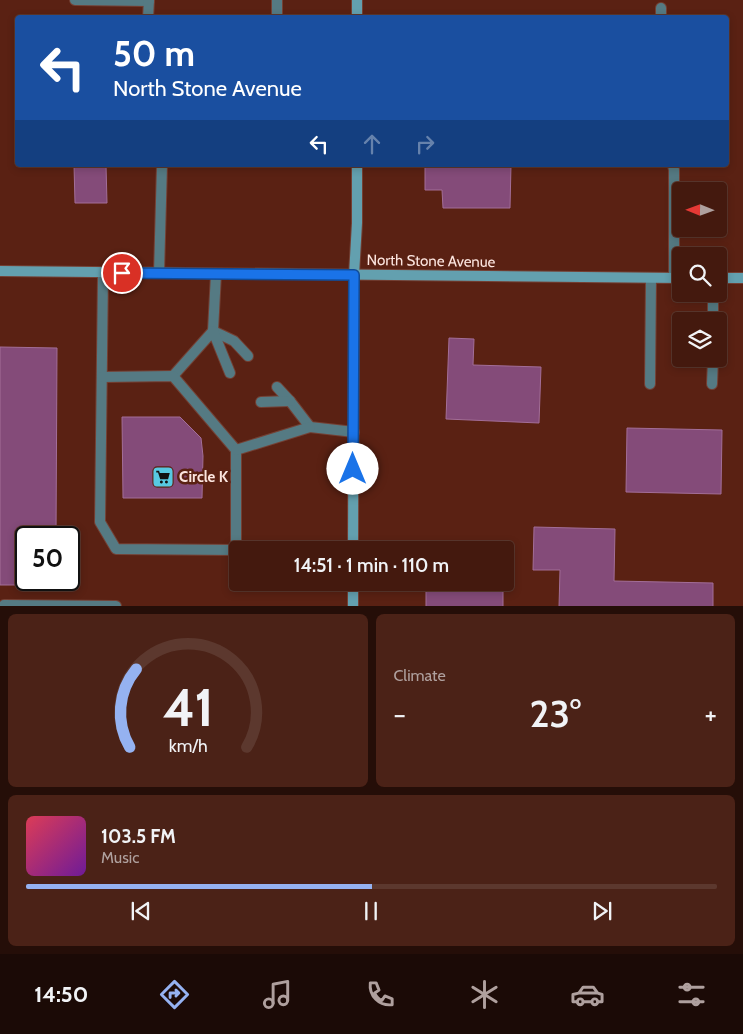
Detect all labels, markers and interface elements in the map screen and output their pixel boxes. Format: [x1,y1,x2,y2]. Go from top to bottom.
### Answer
text: 50 m [113,32,195,75]
icon: left [30,35,95,100]
text: North Stone Avenue [113,75,302,102]
icon: left [305,130,333,158]
icon: ahead [358,130,386,158]
icon: right [411,130,439,158]
north arrow [672,182,728,238]
map controls [672,182,727,367]
button: search [672,247,727,302]
street label: North Stone Avenue [367,251,496,271]
pin [101,252,143,294]
icon: arrive [108,259,136,287]
button: layers [672,312,727,367]
position arrow [326,442,378,494]
supermarket icon: Circle K [151,465,175,489]
place label: Circle K [179,468,229,486]
speed limit sign: 50 [15,526,80,591]
text: 14:51 · 1 min · 110 m [294,554,449,577]
text: Climate [394,666,446,685]
text: 41 [162,676,213,739]
text: 23° [529,690,581,737]
text: − [394,697,406,731]
text: + [705,697,717,731]
text: km/h [168,735,207,756]
text: 103.5 FM [101,825,176,848]
text: Music [101,848,139,867]
icon: previous [127,897,155,925]
icon: pause [357,897,385,925]
icon: next [588,897,616,925]
icon: directions [157,977,192,1012]
icon: music [260,977,295,1012]
icon: phone [363,977,398,1012]
icon: climate [467,977,502,1012]
icon: car [570,977,605,1012]
icon: filters [674,977,709,1012]
text: 14:50 [34,981,88,1008]

